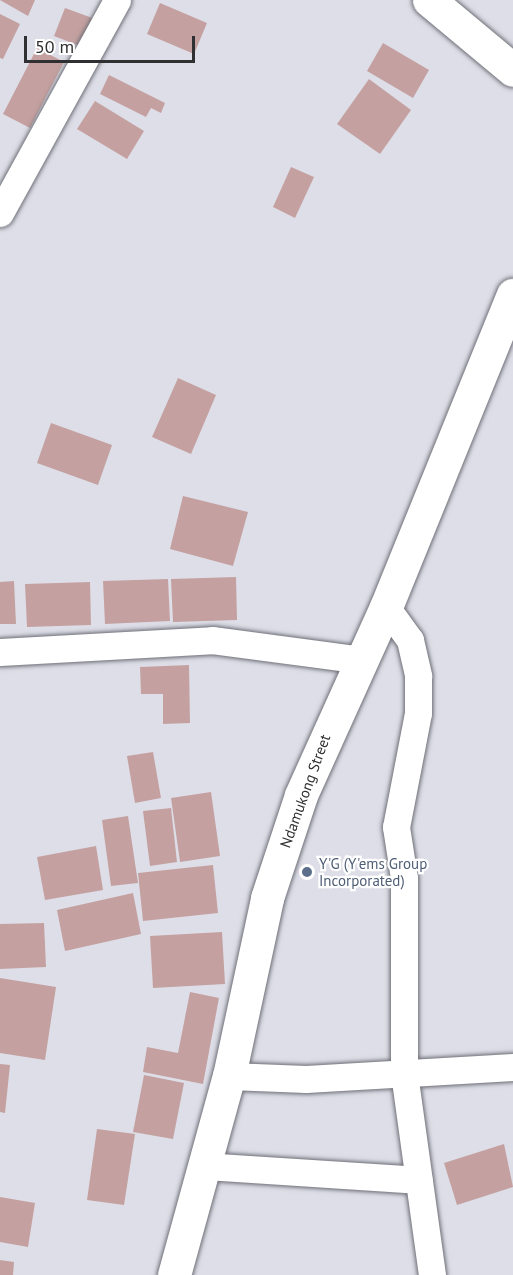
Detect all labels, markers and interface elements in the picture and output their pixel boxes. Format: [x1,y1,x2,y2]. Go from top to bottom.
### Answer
scale bar [27,24,198,62]
text: 50 m [35,35,74,58]
street label: Ndamukong Street [276,732,334,850]
place label: Y'G (Y'ems Group Incorporated) [319,854,427,889]
marker: Y'G (Y'ems Group Incorporated) [300,865,314,879]

